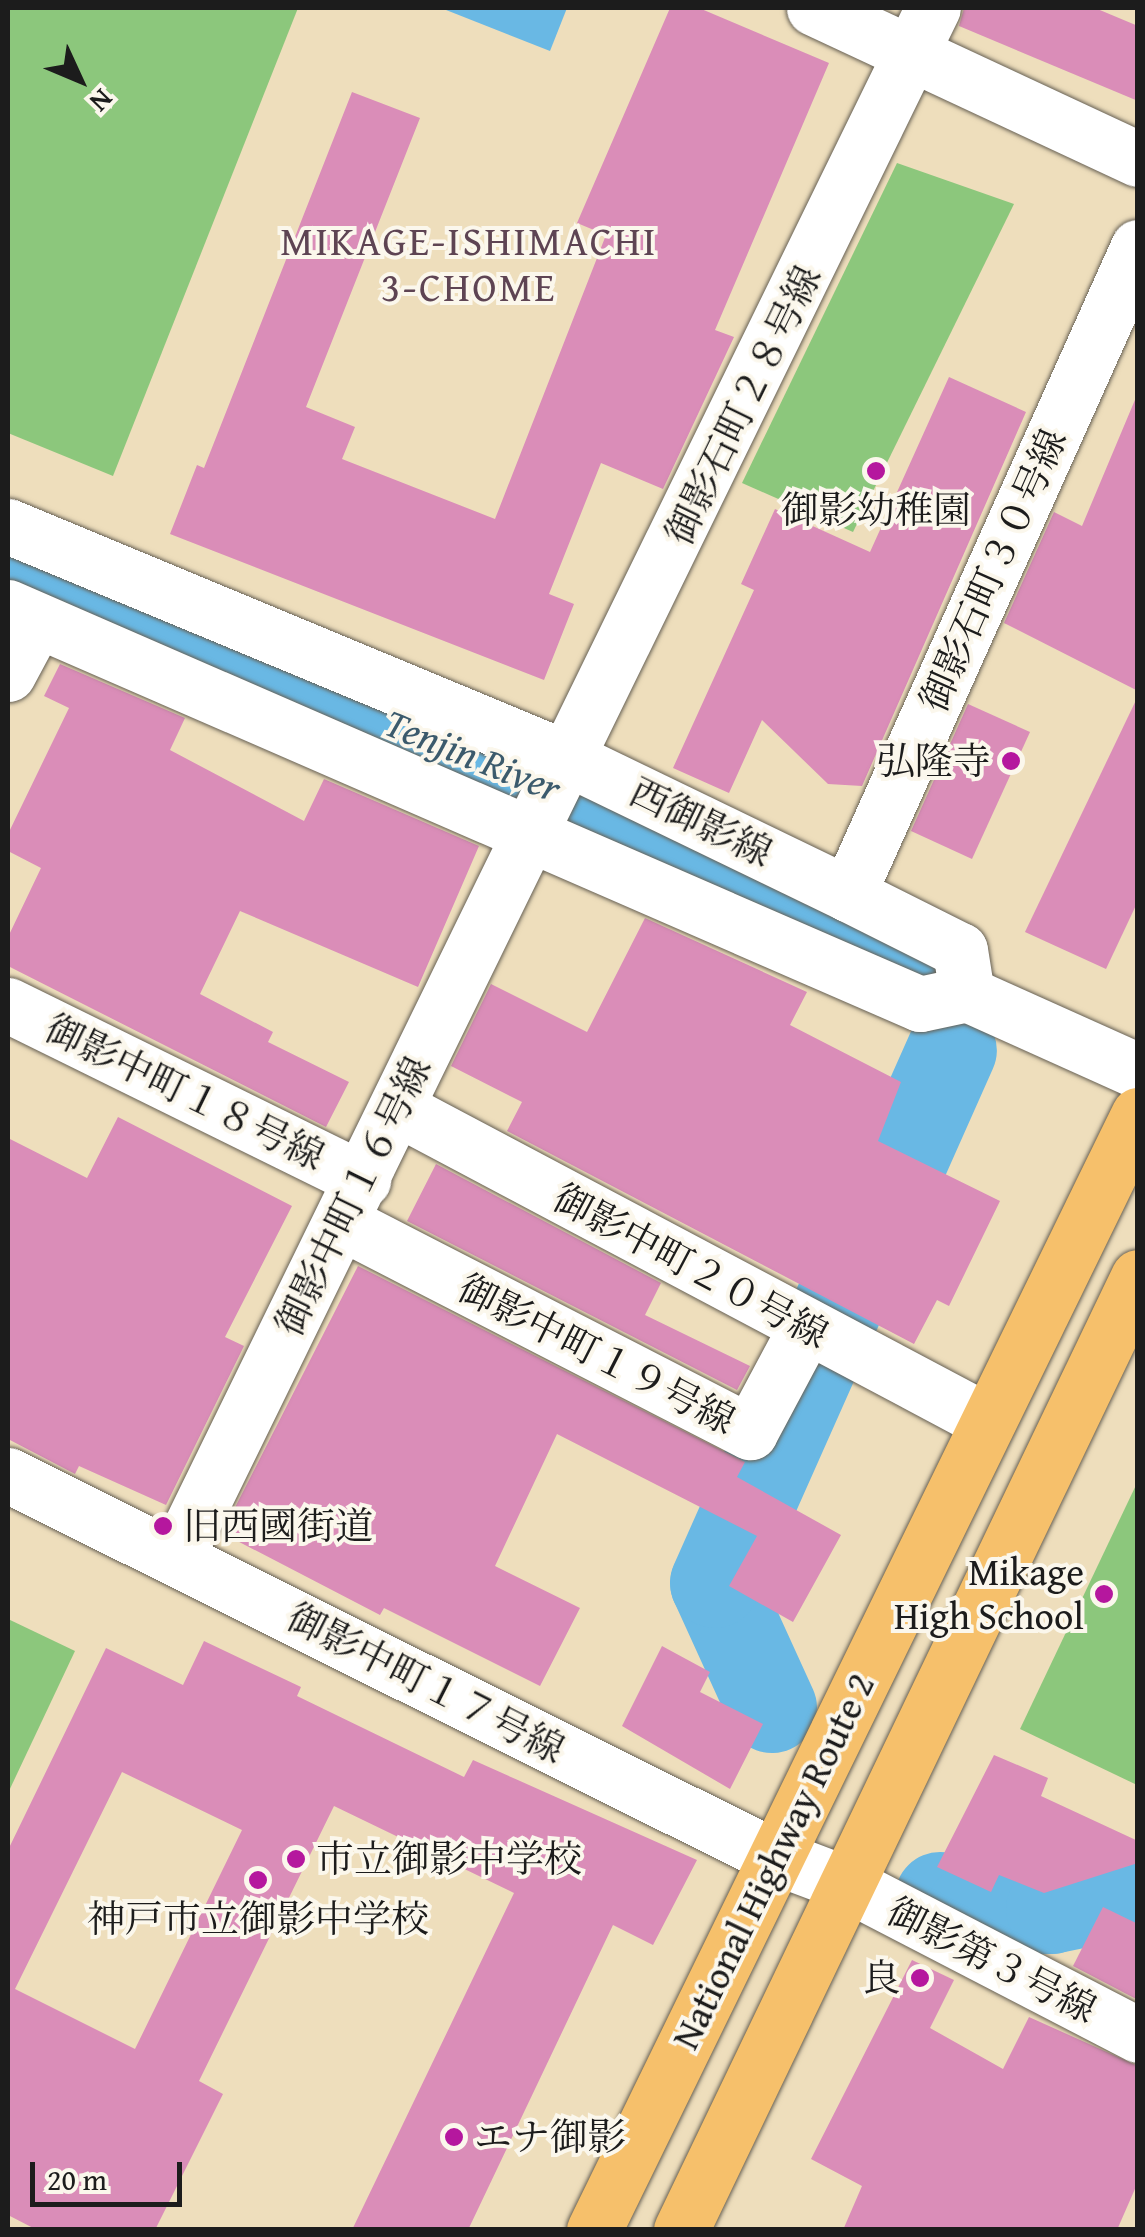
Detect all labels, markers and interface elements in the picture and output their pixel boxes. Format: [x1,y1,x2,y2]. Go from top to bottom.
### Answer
north arrow [30,30,130,130]
text: N [81,80,123,122]
district label: MIKAGE-ISHIMACHI 3-CHOME [280,217,658,311]
street label: 御影石町２８号線 [656,258,830,552]
street label: 御影石町３０号線 [910,422,1076,718]
marker: 御影幼稚園 [865,460,887,482]
place label: 御影幼稚園 [781,487,971,533]
water label: Tenjin River [378,698,568,812]
place label: 弘隆寺 [877,738,991,784]
marker: 弘隆寺 [1000,750,1022,772]
street label: 西御影線 [623,768,779,876]
street label: 御影中町１８号線 [38,1005,332,1179]
street label: 御影中町１６号線 [266,1049,440,1343]
street label: 御影中町２０号線 [546,1175,836,1357]
street label: 御影中町１９号線 [451,1265,743,1443]
place label: 旧西國街道 [183,1503,373,1549]
marker: 旧西國街道 [152,1515,174,1537]
place label: Mikage High School [894,1549,1084,1638]
marker: Mikage High School [1093,1583,1115,1605]
street label: 御影中町１７号線 [280,1594,572,1772]
street label: National Highway Route 2 [662,1666,884,2056]
place label: 市立御影中学校 [316,1836,582,1882]
marker: 市立御影中学校 [285,1848,307,1870]
marker: 神戸市立御影中学校 [247,1869,269,1891]
street label: 御影第３号線 [880,1888,1104,2032]
place label: 神戸市立御影中学校 [87,1896,429,1942]
place label: 良 [862,1955,900,2001]
marker: 良 [909,1967,931,1989]
place label: エナ御影 [474,2114,626,2160]
marker: エナ御影 [443,2126,465,2148]
scale bar [35,2142,188,2204]
text: 20 m [47,2157,107,2201]

